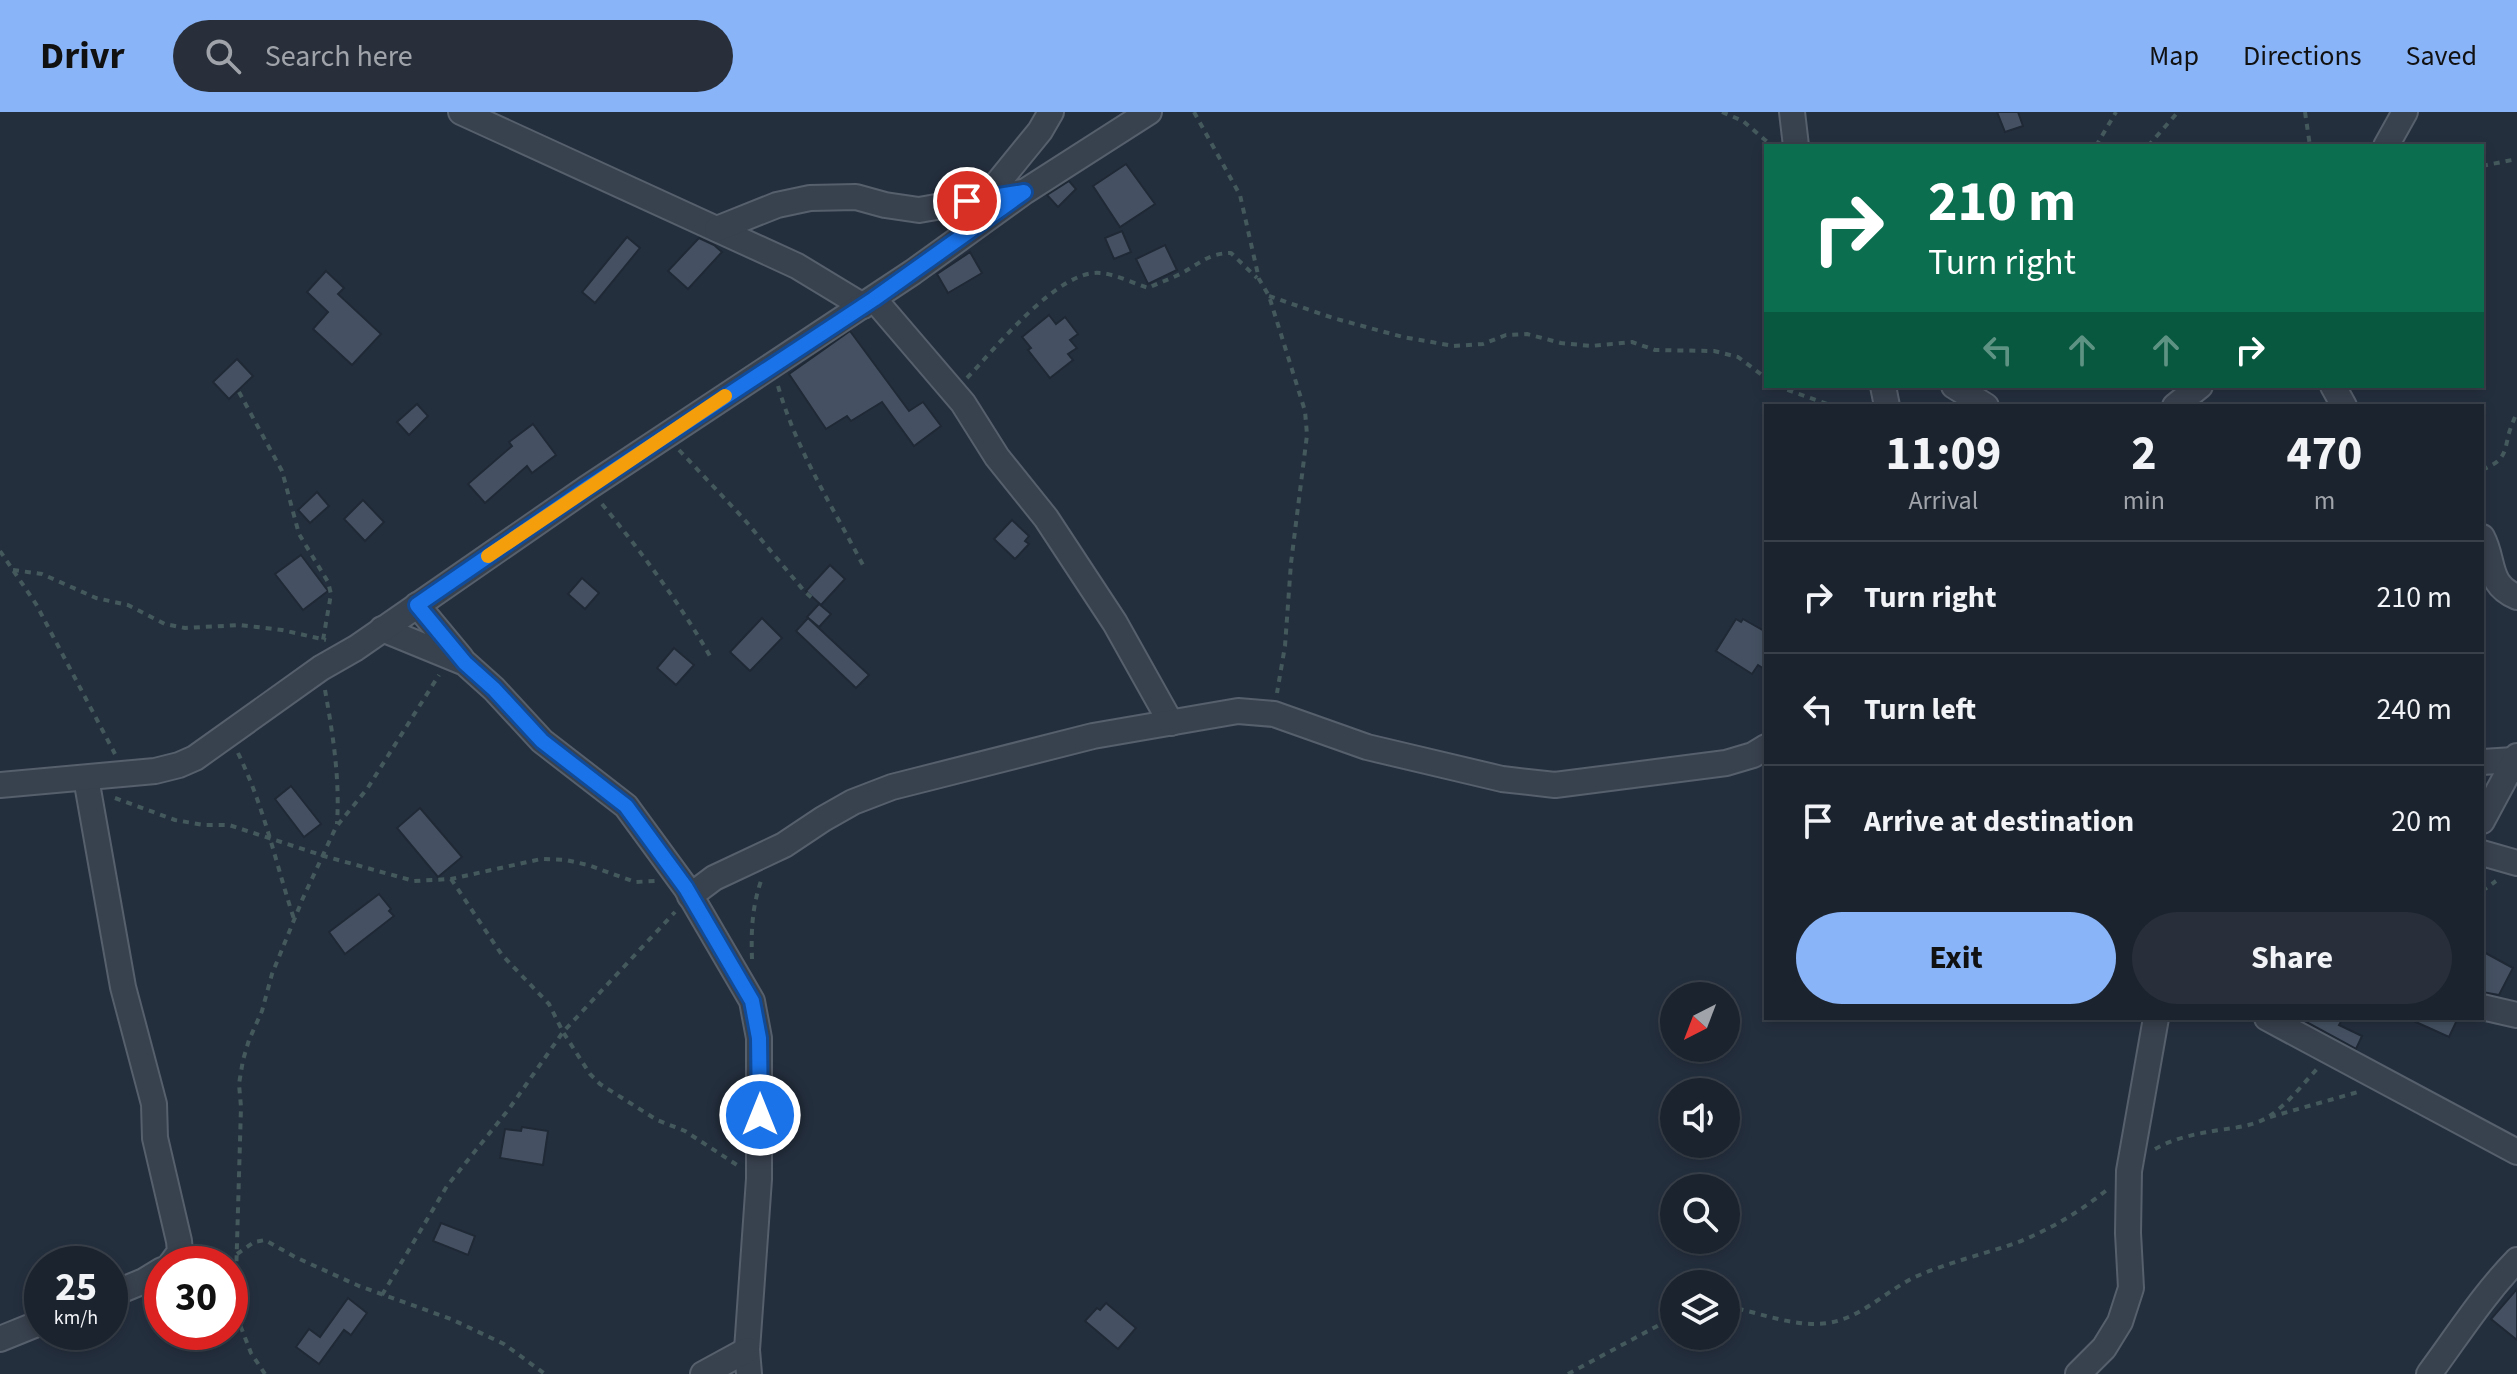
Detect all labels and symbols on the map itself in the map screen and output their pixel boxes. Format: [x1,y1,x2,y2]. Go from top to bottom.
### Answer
pin [933,167,1001,235]
north arrow [1660,982,1740,1062]
position arrow [718,1073,802,1157]
speed limit sign: 30 [144,1246,248,1350]

